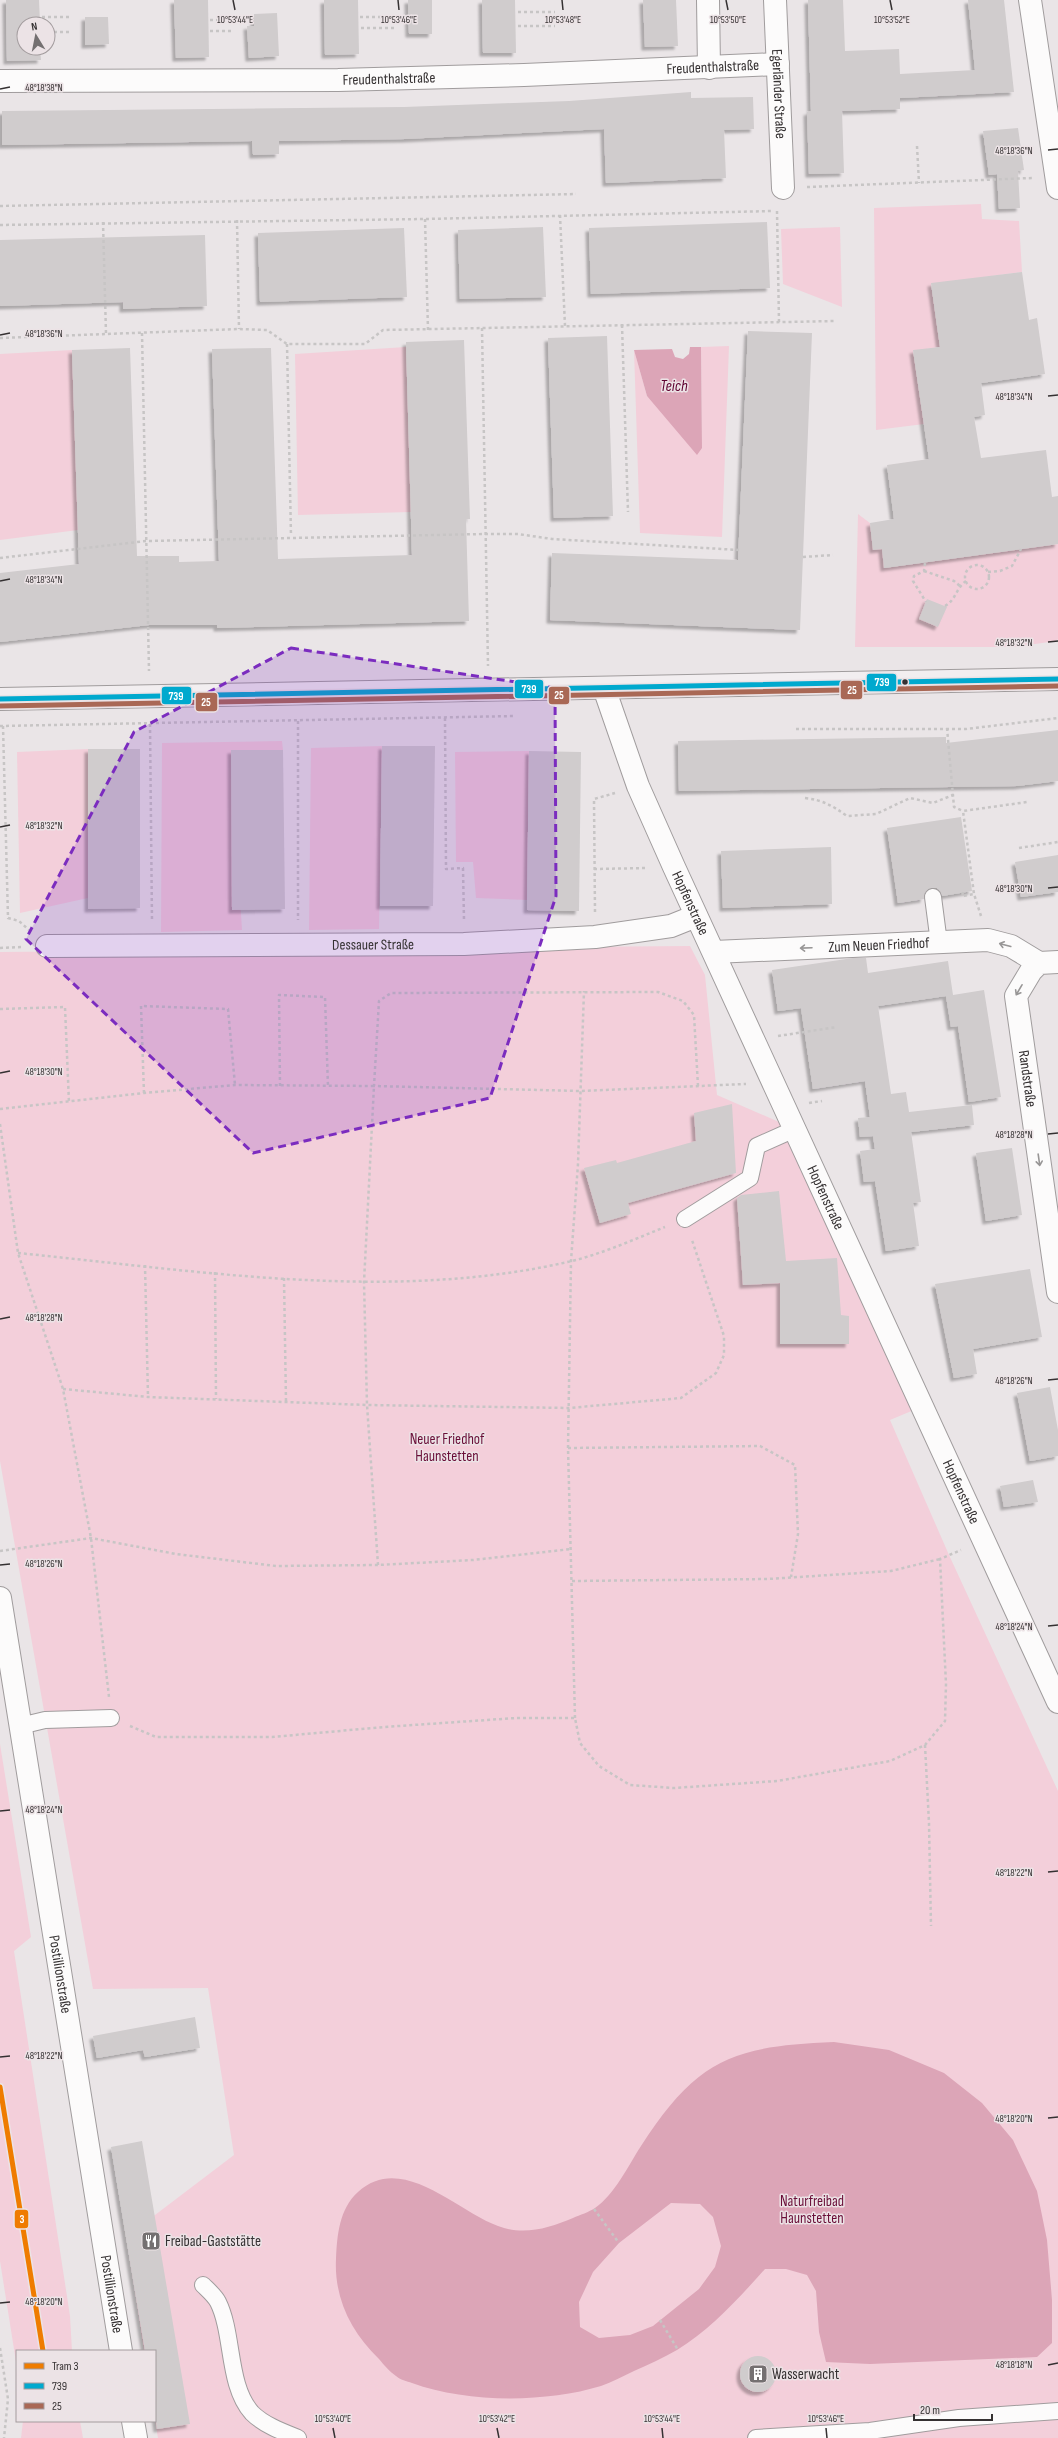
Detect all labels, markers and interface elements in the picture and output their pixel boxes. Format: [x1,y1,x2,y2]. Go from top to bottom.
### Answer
text: 10°53'44"E [217,14,253,26]
text: 10°53'46"E [381,14,417,26]
text: 10°53'48"E [545,14,581,26]
text: 10°53'50"E [710,14,746,26]
text: 10°53'52"E [874,14,910,26]
north arrow [16,16,56,56]
text: N [30,20,38,34]
street label: Egerländer Straße [768,49,790,139]
street label: Freudenthalstraße [666,55,759,78]
street label: Freudenthalstraße [342,68,436,89]
text: 48°18'38"N [25,82,63,94]
text: 48°18'36"N [995,145,1033,157]
text: 48°18'36"N [25,328,63,340]
water label: Teich [660,377,688,396]
text: 48°18'34"N [995,391,1033,403]
text: 48°18'34"N [25,574,63,586]
text: 48°18'32"N [995,637,1033,649]
line badge: 739 [866,673,897,692]
text: 739 [875,676,889,689]
unlabelled marker [900,677,910,687]
line badge: 739 [514,679,544,699]
line badge: 25 [840,680,863,700]
text: 739 [522,683,536,696]
text: 25 [847,684,857,697]
line badge: 739 [161,686,192,705]
line badge: 25 [548,686,570,705]
text: 25 [554,689,564,702]
text: 739 [169,690,183,703]
line badge: 25 [195,692,218,712]
text: 25 [201,696,211,709]
text: 48°18'32"N [25,820,63,832]
street label: Hopfenstraße [668,868,714,938]
text: 48°18'30"N [995,883,1033,895]
street label: Zum Neuen Friedhof [828,933,930,956]
street label: Dessauer Straße [332,935,414,954]
one-way arrow [999,941,1012,948]
one-way arrow [800,945,813,952]
one-way arrow [1015,984,1023,996]
street label: Randstraße [1014,1049,1041,1108]
text: 48°18'30"N [25,1066,63,1078]
text: 48°18'28"N [995,1129,1033,1141]
one-way arrow [1035,1153,1043,1166]
street label: Hopfenstraße [803,1162,849,1233]
text: 48°18'28"N [25,1312,63,1324]
text: 48°18'26"N [995,1375,1033,1387]
park label: Neuer Friedhof Haunstetten [410,1430,485,1466]
street label: Hopfenstraße [938,1457,984,1527]
text: 48°18'26"N [25,1558,63,1570]
text: 48°18'24"N [995,1621,1033,1633]
text: 48°18'24"N [25,1804,63,1816]
text: 48°18'22"N [995,1867,1033,1879]
street label: Postillionstraße [45,1934,76,2015]
text: 48°18'22"N [25,2050,63,2062]
text: 48°18'20"N [995,2113,1033,2125]
park label: Naturfreibad Haunstetten [780,2192,844,2228]
line badge: 3 [14,2209,29,2229]
text: 3 [20,2213,25,2226]
restaurant icon: Freibad-Gaststätte [140,2230,162,2252]
place label: Freibad-Gaststätte [165,2232,261,2251]
street label: Postillionstraße [96,2254,127,2335]
text: 48°18'20"N [25,2296,63,2308]
legend [16,2350,156,2422]
text: Tram 3 [52,2359,79,2374]
text: 48°18'18"N [996,2359,1032,2371]
building icon: Wasserwacht [747,2363,769,2385]
place label: Wasserwacht [772,2365,840,2384]
text: 739 [52,2379,67,2394]
scale bar [914,2396,992,2422]
text: 25 [52,2399,62,2414]
text: 20 m [920,2403,940,2418]
text: 10°53'40"E [315,2413,351,2425]
text: 10°53'42"E [479,2413,515,2425]
text: 10°53'44"E [644,2413,680,2425]
text: 10°53'46"E [808,2413,844,2425]

